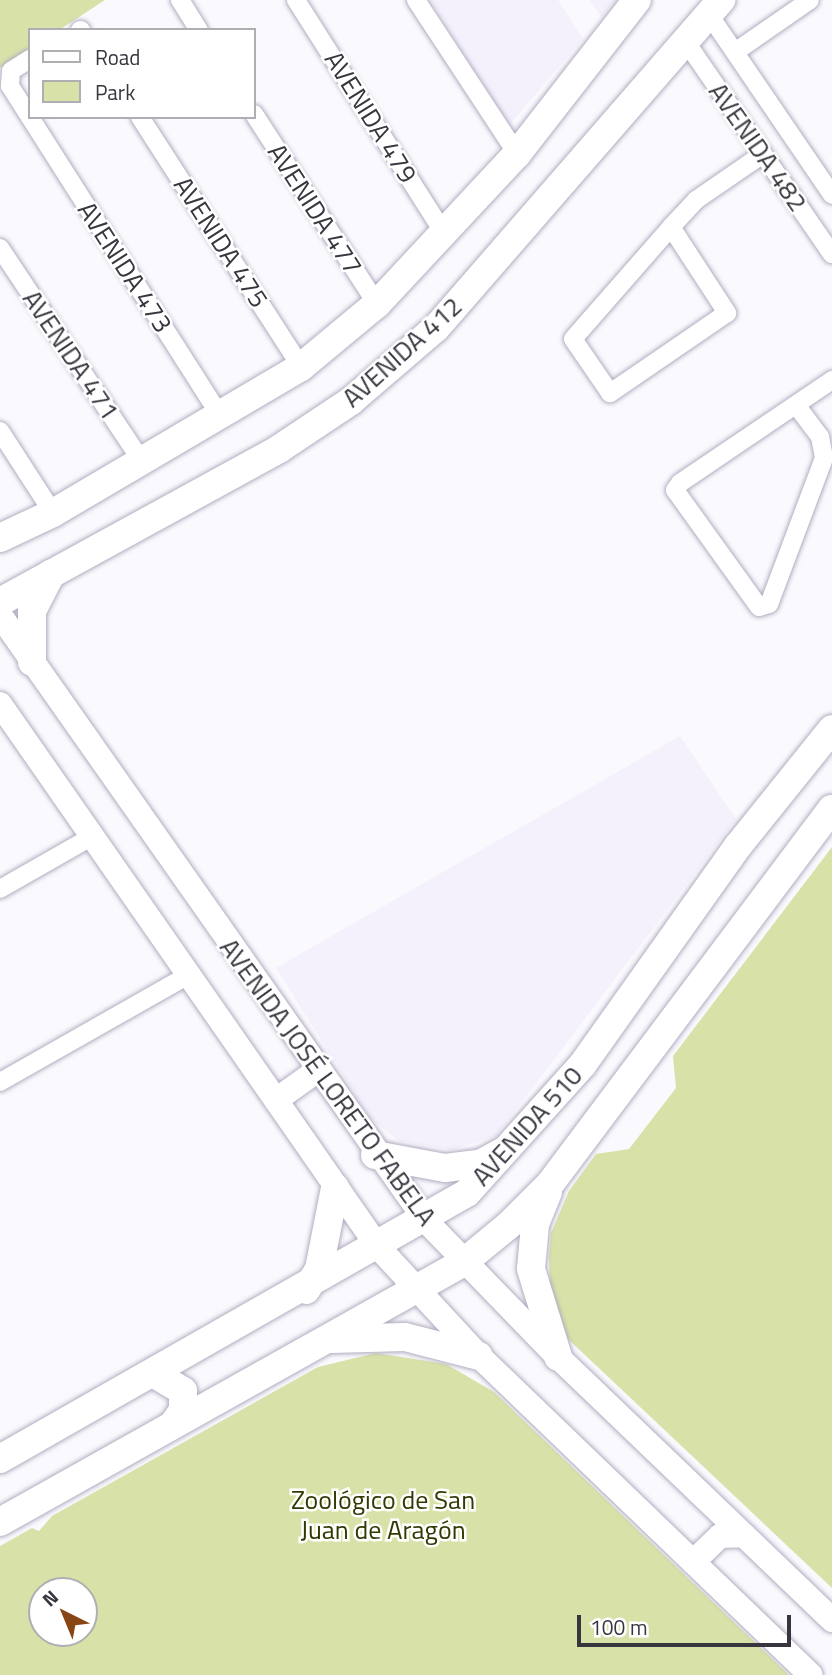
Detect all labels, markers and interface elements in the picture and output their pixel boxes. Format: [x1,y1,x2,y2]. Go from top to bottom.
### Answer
legend [28,28,256,119]
text: Road [95,41,140,73]
street label: AVENIDA 479 [318,45,424,189]
text: Park [95,76,135,108]
street label: AVENIDA 482 [702,77,814,217]
street label: AVENIDA 477 [261,138,369,280]
street label: AVENIDA 475 [167,171,275,313]
street label: AVENIDA 473 [71,196,179,338]
street label: AVENIDA 471 [16,284,126,426]
street label: AVENIDA 412 [336,290,468,414]
street label: AVENIDA JOSÉ LORETO FABELA [213,933,443,1231]
street label: AVENIDA 510 [465,1060,589,1192]
park label: Zoológico de San Juan de Aragón [291,1484,475,1546]
north arrow [28,1577,98,1647]
text: N [35,1583,64,1613]
scale bar [580,1602,794,1646]
text: 100 m [590,1611,647,1643]

